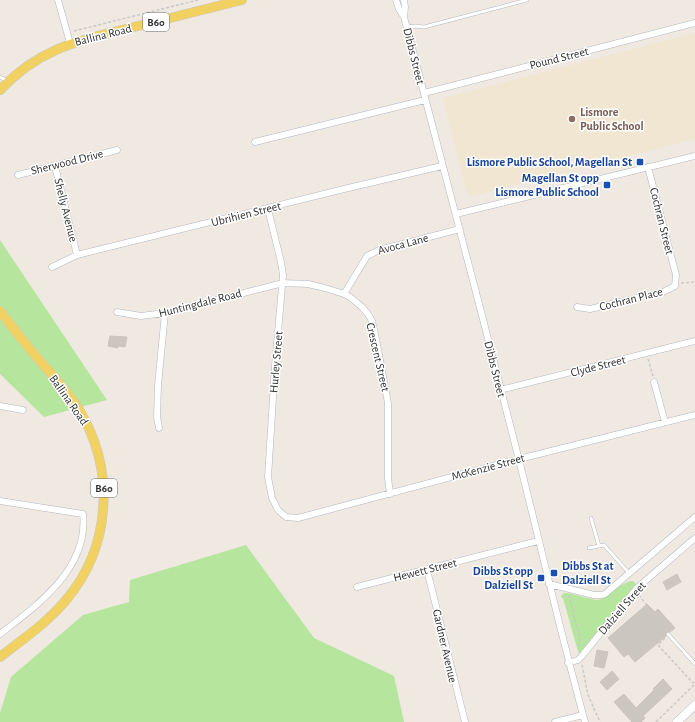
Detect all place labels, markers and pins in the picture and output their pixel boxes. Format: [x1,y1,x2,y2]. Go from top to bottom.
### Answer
place label: Lismore Public School [580,106,644,132]
marker: Lismore Public School [567,114,577,124]
place label: Lismore Public School, Magellan St [467,156,632,168]
marker: Lismore Public School, Magellan St [635,157,645,167]
place label: Magellan St opp Lismore Public School [495,172,599,198]
marker: Magellan St opp Lismore Public School [602,180,612,190]
place label: Dibbs St at Dalziell St [562,560,614,586]
place label: Dibbs St opp Dalziell St [473,565,533,591]
marker: Dibbs St at Dalziell St [549,568,559,578]
marker: Dibbs St opp Dalziell St [536,573,546,583]

